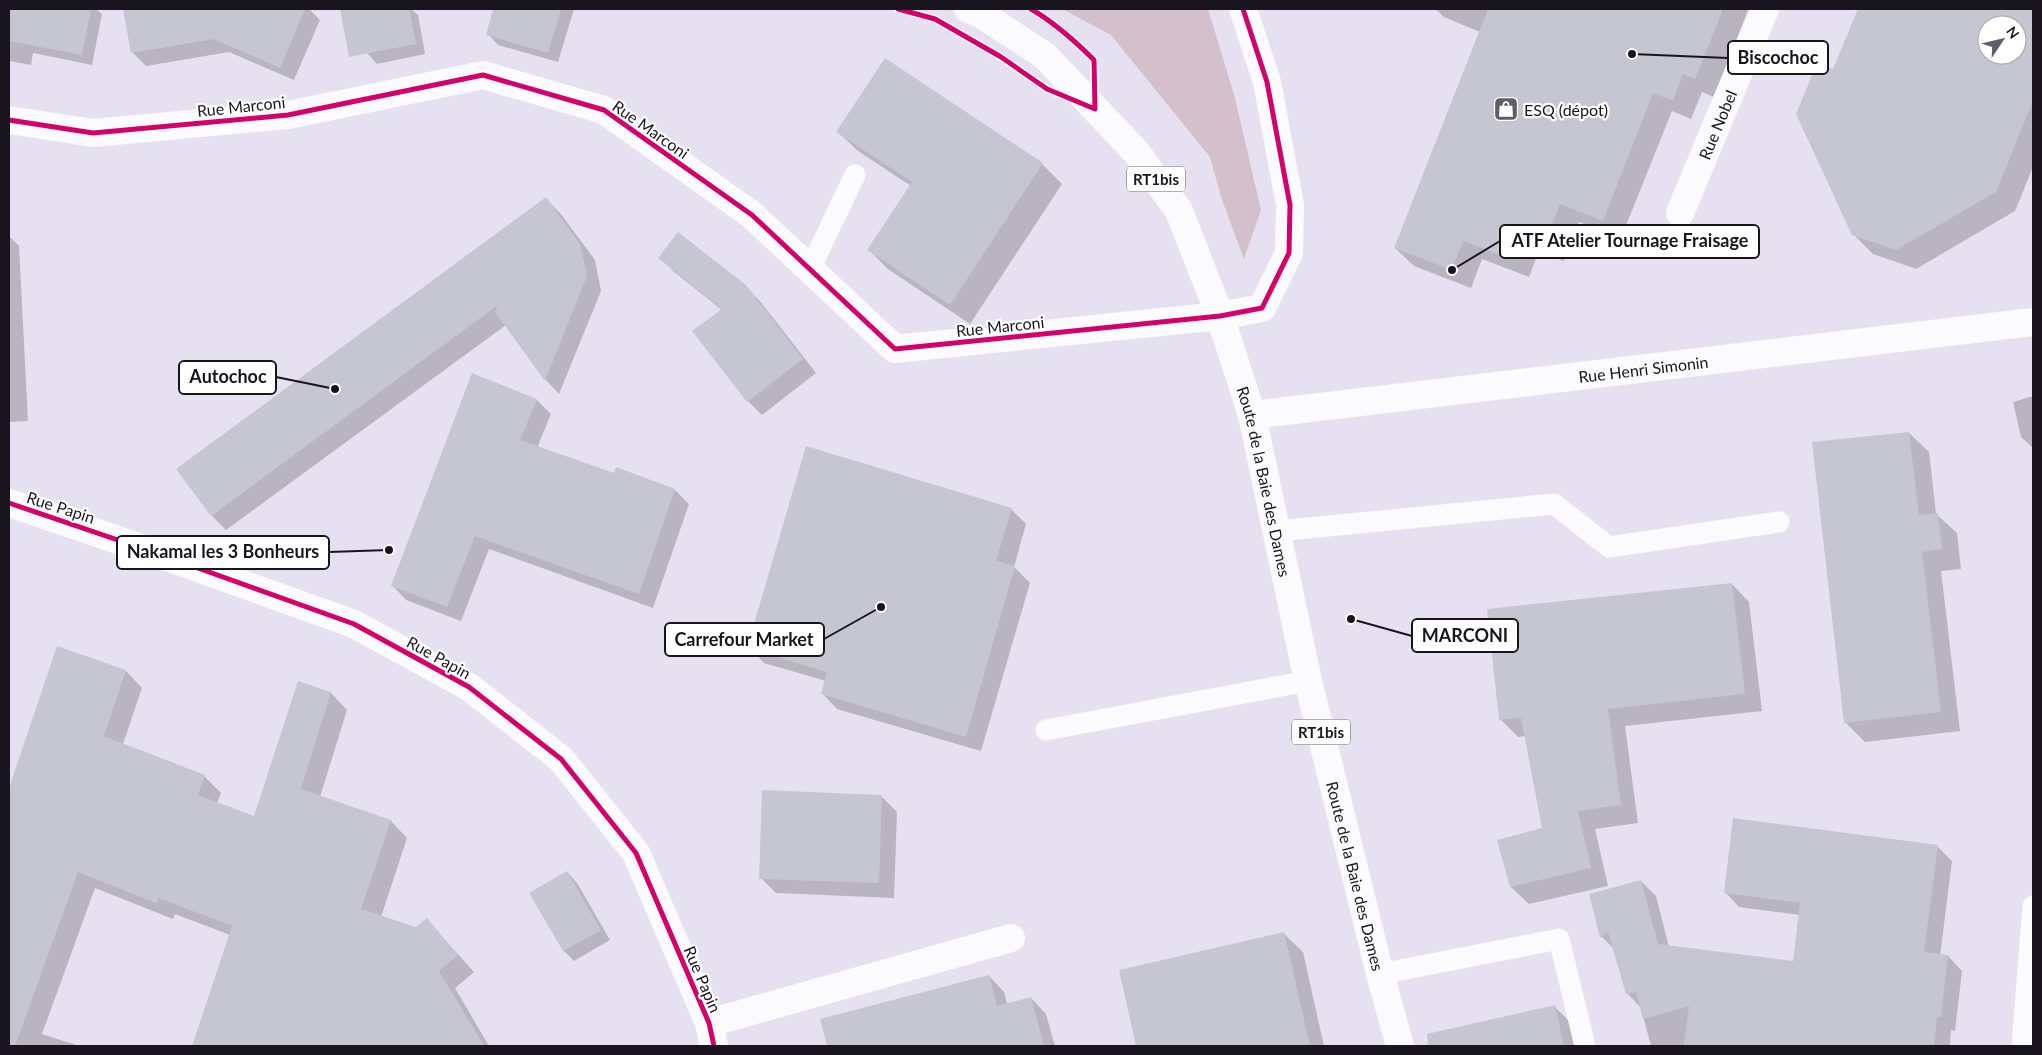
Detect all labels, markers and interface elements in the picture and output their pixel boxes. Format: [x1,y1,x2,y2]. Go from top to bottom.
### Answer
north arrow [1977,15,2027,65]
text: N [2003,23,2023,42]
callout: Biscochoc [1728,41,1828,74]
text: Biscochoc [1738,46,1819,68]
street label: Rue Nobel [1694,87,1740,162]
street label: Rue Marconi [196,92,286,120]
street label: Rue Marconi [609,96,693,162]
shop icon: ESQ (dépot) [1493,96,1519,122]
place label: ESQ (dépot) [1524,100,1608,119]
road number: RT1bis [1127,166,1185,192]
callout: ATF Atelier Tournage Fraisage [1500,225,1759,258]
text: ATF Atelier Tournage Fraisage [1511,229,1749,251]
street label: Rue Marconi [955,312,1045,340]
street label: Rue Henri Simonin [1577,351,1709,386]
callout: Autochoc [179,361,276,394]
text: Autochoc [188,365,267,387]
street label: Route de la Baie des Dames [1234,384,1295,578]
street label: Rue Papin [25,487,97,527]
callout: Nakamal les 3 Bonheurs [117,536,329,569]
text: Nakamal les 3 Bonheurs [127,540,319,562]
callout: MARCONI [1412,619,1518,652]
callout: Carrefour Market [665,623,824,656]
text: MARCONI [1422,624,1508,646]
text: Carrefour Market [674,628,814,650]
street label: Rue Papin [404,632,474,682]
road number: RT1bis [1292,720,1350,744]
street label: Route de la Baie des Dames [1323,779,1388,973]
street label: Rue Papin [681,943,725,1015]

